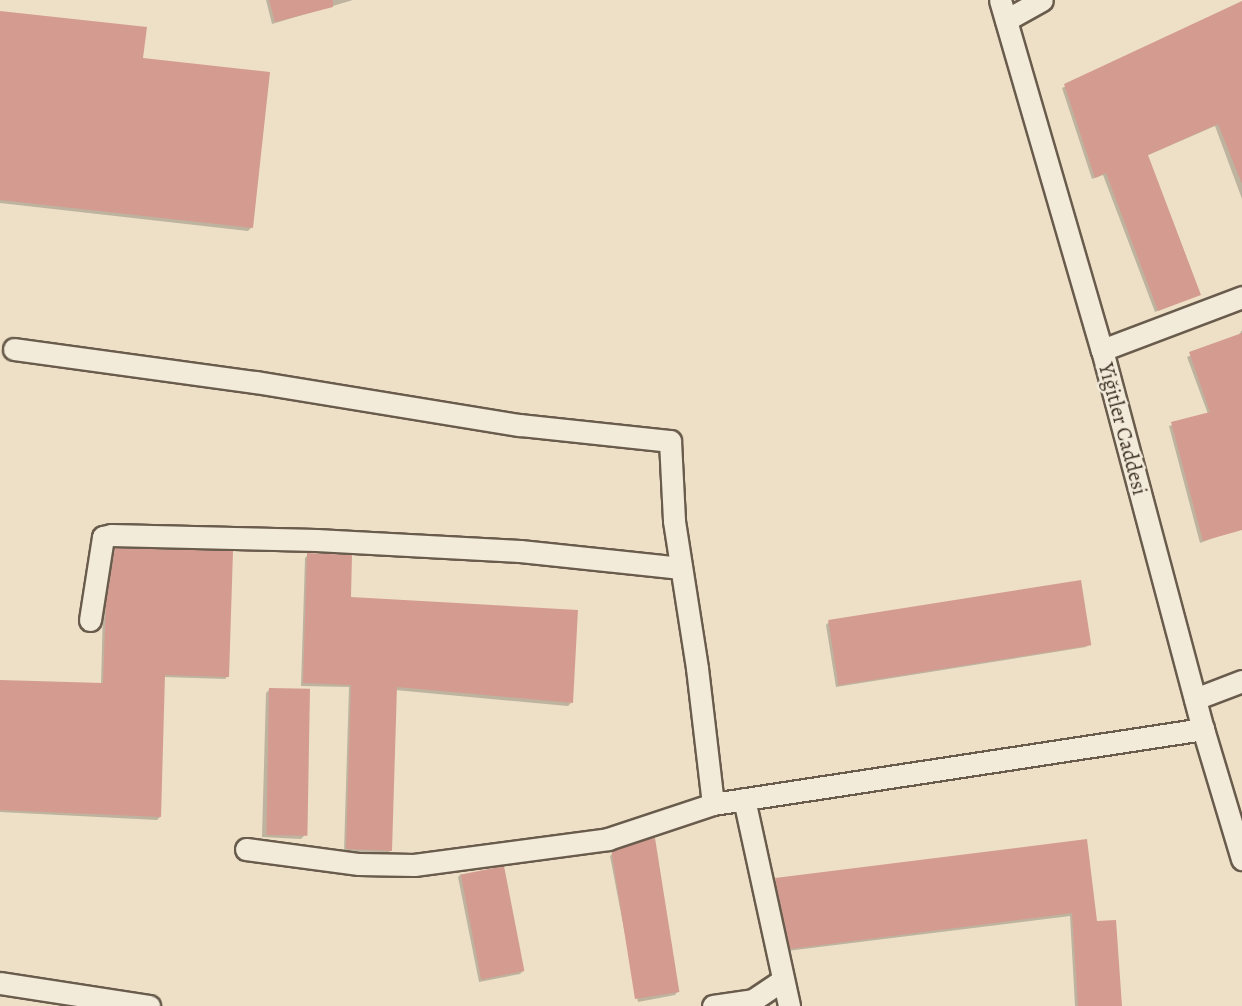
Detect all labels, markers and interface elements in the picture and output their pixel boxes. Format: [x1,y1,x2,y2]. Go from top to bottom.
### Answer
street label: Yiğitler Caddesi [1093,360,1153,498]

